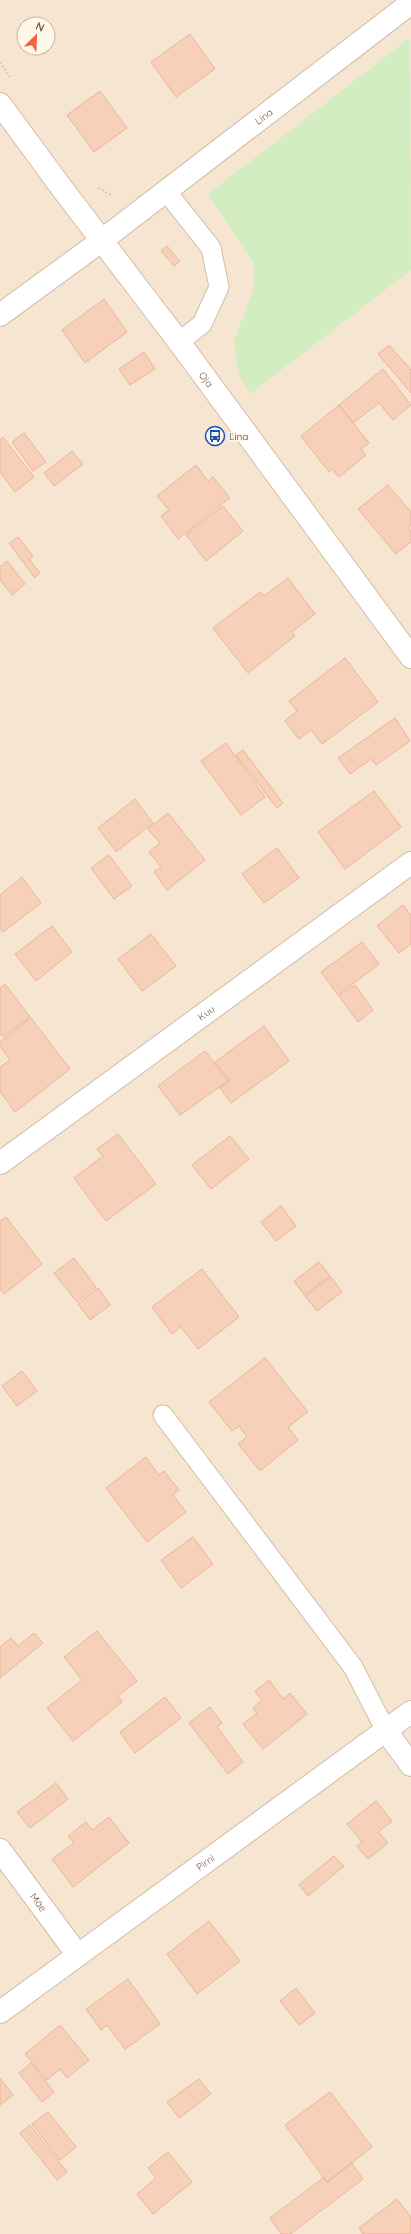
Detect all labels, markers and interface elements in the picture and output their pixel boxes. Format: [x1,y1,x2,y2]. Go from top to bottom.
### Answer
north arrow [16,16,56,56]
text: N [34,19,47,35]
street label: Lina [252,106,275,128]
street label: Oja [196,369,216,390]
bus stop icon: Lina [204,425,226,447]
place label: Lina [229,430,248,443]
street label: Kuu [195,1002,217,1024]
street label: Pirni [194,1852,217,1874]
street label: Mäe [27,1891,50,1915]

